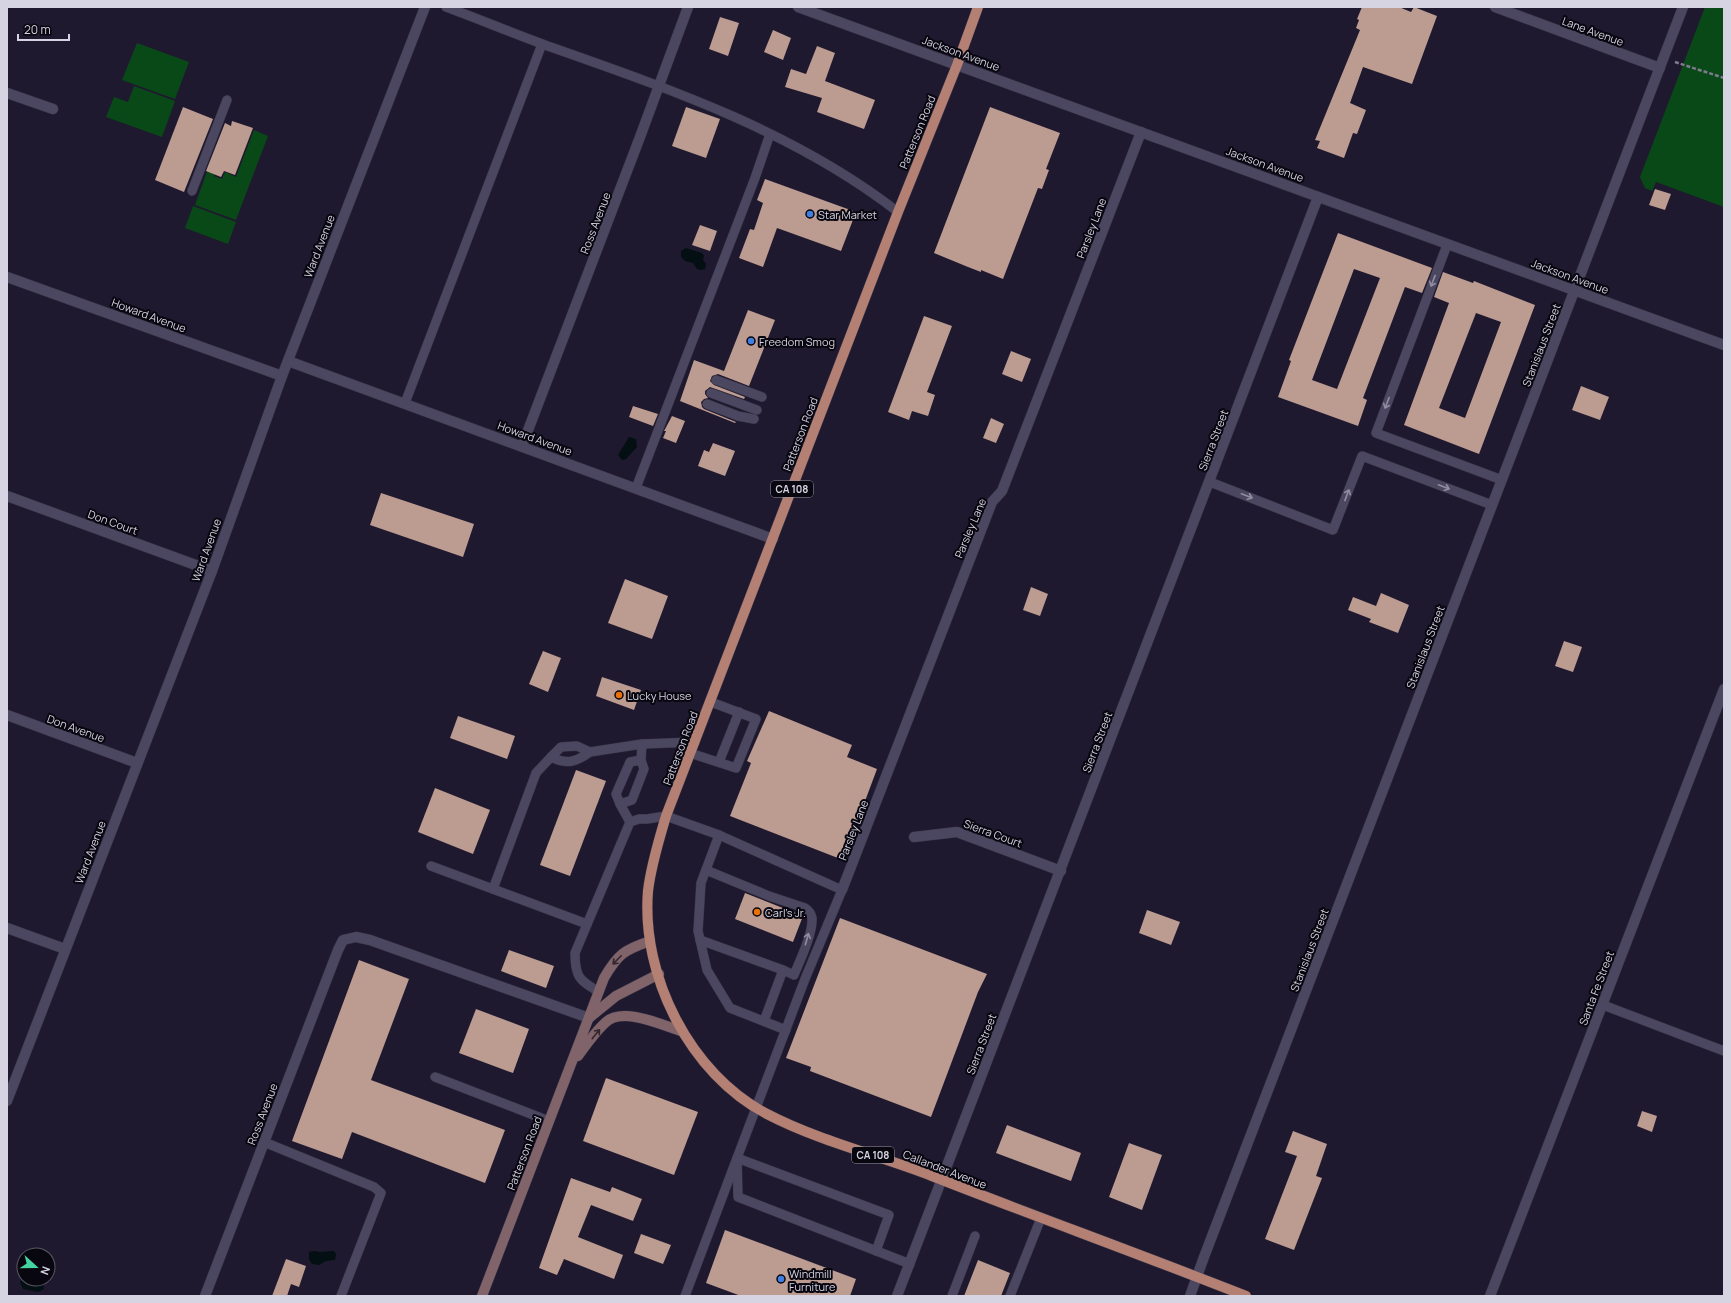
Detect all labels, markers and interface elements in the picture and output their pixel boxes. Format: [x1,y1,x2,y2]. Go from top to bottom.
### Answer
street label: Lane Avenue [1560,13,1626,49]
scale bar [18,16,69,42]
text: 20 m [24,21,51,38]
street label: Jackson Avenue [920,32,1002,74]
street label: Patterson Road [895,93,939,171]
street label: Jackson Avenue [1224,143,1306,185]
street label: Ross Avenue [576,190,614,256]
street label: Parsley Lane [1073,195,1110,260]
place label: Star Market [818,207,877,222]
marker: Star Market [805,209,815,219]
street label: Ward Avenue [300,212,338,280]
street label: Jackson Avenue [1529,255,1611,297]
one-way arrow [1428,275,1436,287]
street label: Howard Avenue [110,295,189,336]
street label: Stanislaus Street [1518,301,1564,389]
place label: Freedom Smog [759,334,835,349]
marker: Freedom Smog [746,336,756,346]
street label: Patterson Road [779,395,821,473]
one-way arrow [1383,396,1391,408]
street label: Sierra Street [1195,407,1231,473]
street label: Howard Avenue [496,418,575,459]
road number: CA 108 [771,481,813,497]
one-way arrow [1437,483,1449,491]
one-way arrow [1343,490,1351,502]
one-way arrow [1240,493,1252,501]
street label: Parsley Lane [951,495,990,560]
street label: Don Court [86,506,140,538]
street label: Ward Avenue [188,516,225,584]
street label: Stanislaus Street [1402,603,1448,691]
place label: Lucky House [627,688,692,703]
marker: Lucky House [614,690,624,700]
street label: Patterson Road [659,709,701,787]
street label: Sierra Street [1079,709,1115,775]
street label: Don Avenue [45,711,107,746]
street label: Parsley Lane [835,797,872,862]
street label: Sierra Court [962,816,1024,850]
street label: Ward Avenue [71,818,109,886]
place label: Carl's Jr. [765,905,806,920]
street label: Stanislaus Street [1286,906,1332,994]
marker: Carl's Jr. [752,907,762,917]
one-way arrow [804,932,811,945]
street label: Santa Fe Street [1575,949,1617,1027]
one-way arrow [612,955,621,965]
street label: Sierra Street [963,1011,999,1077]
one-way arrow [592,1028,600,1039]
street label: Ross Avenue [243,1081,281,1147]
street label: Patterson Road [503,1114,545,1192]
street label: Callander Avenue [901,1146,990,1192]
road number: CA 108 [852,1147,894,1163]
north arrow [16,1247,56,1287]
text: N [37,1264,54,1277]
place label: Windmill Furniture [789,1266,836,1294]
marker: Windmill Furniture [776,1274,786,1284]

